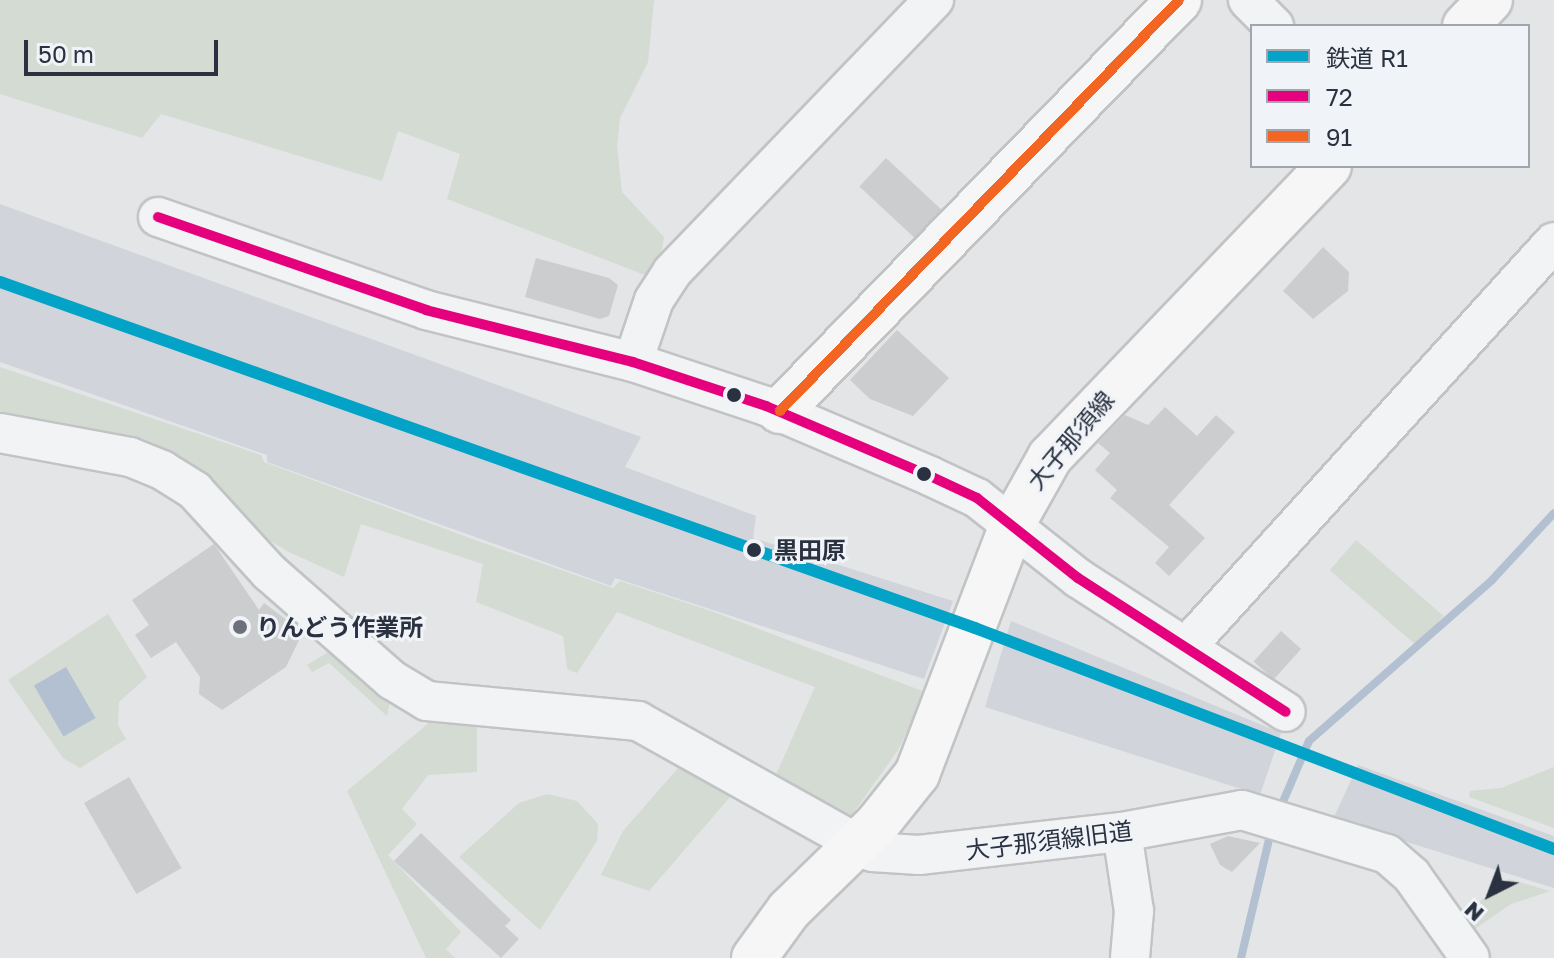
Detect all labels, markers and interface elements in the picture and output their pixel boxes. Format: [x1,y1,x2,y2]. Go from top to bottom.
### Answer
scale bar [28,24,222,74]
legend [1250,24,1530,168]
text: 50 m [38,39,94,68]
text: 鉄道 R1 [1326,43,1408,72]
text: 72 [1326,82,1353,111]
text: 91 [1326,122,1352,151]
street label: 大子那須線 [1020,385,1120,495]
unlabelled marker [726,387,742,403]
unlabelled marker [916,466,932,482]
place label: 黒田原 [774,536,846,564]
marker: 黒田原 [741,537,767,563]
place label: りんどう作業所 [256,613,424,641]
marker: りんどう作業所 [231,618,249,636]
street label: 大子那須線旧道 [964,815,1134,865]
north arrow [1450,854,1530,934]
text: N [1458,897,1489,928]

